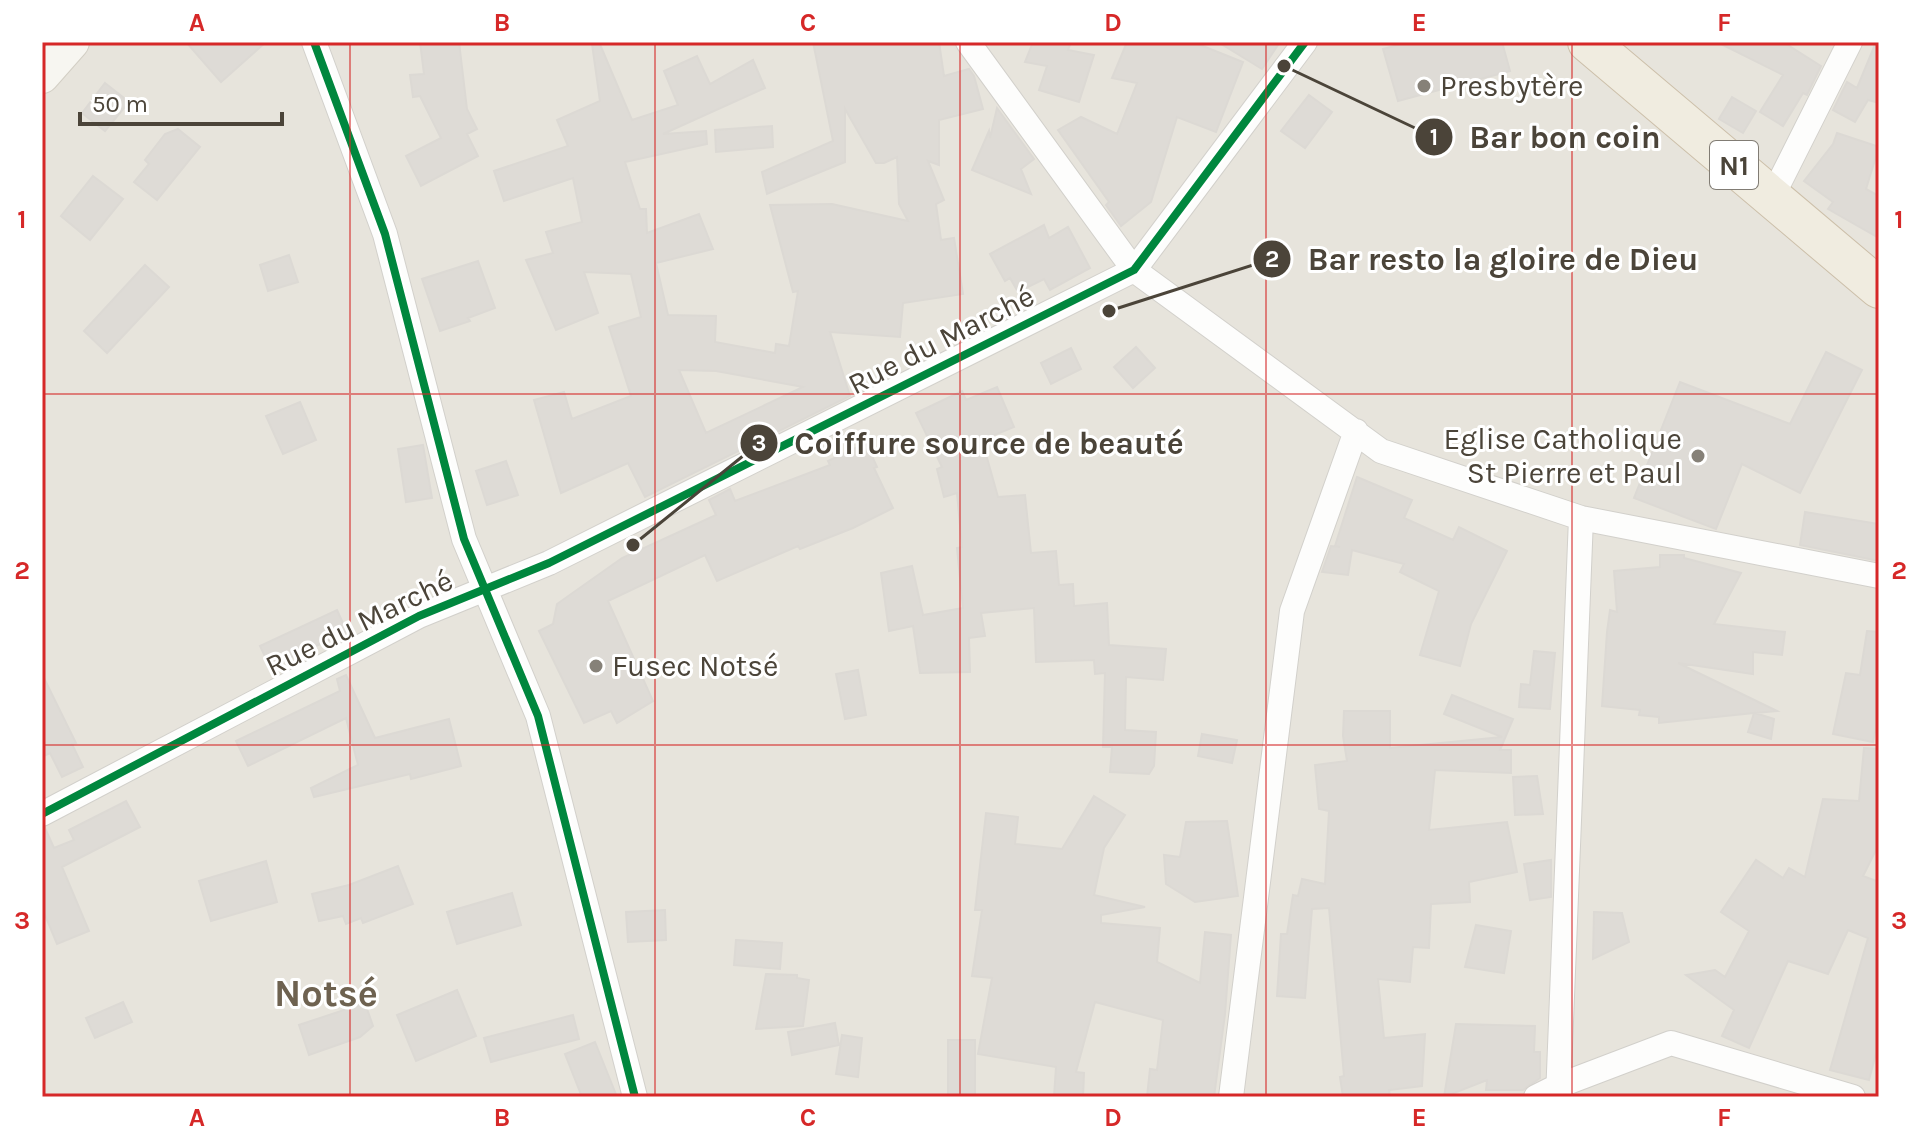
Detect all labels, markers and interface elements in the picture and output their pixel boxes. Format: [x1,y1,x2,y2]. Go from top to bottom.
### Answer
text: A [189,7,205,38]
text: B [494,7,510,38]
text: C [800,7,816,38]
text: D [1104,7,1122,38]
text: E [1411,7,1427,38]
text: F [1717,7,1731,38]
place label: Presbytère [1440,68,1583,104]
scale bar [80,76,282,126]
marker: Presbytère [1415,77,1433,95]
text: 50 m [92,90,148,118]
callout: Bar bon coin [1414,109,1677,165]
text: Bar bon coin [1469,119,1661,156]
text: 1 [1430,123,1438,151]
road number: N1 [1710,141,1758,189]
text: 1 [17,204,27,235]
text: 1 [1894,204,1904,235]
callout: Bar resto la gloire de Dieu [1252,231,1715,287]
text: Bar resto la gloire de Dieu [1308,241,1698,278]
text: 2 [1265,245,1279,273]
street label: Rue du Marché [842,278,1040,402]
callout: Coiffure source de beauté [739,415,1200,471]
place label: Eglise Catholique St Pierre et Paul [1443,421,1682,491]
text: Coiffure source de beauté [794,425,1184,462]
text: 3 [752,429,766,457]
marker: Eglise Catholique St Pierre et Paul [1689,447,1707,465]
text: 2 [14,555,30,586]
text: 2 [1891,555,1907,586]
street label: Rue du Marché [259,562,459,684]
place label: Fusec Notsé [612,648,778,684]
marker: Fusec Notsé [587,657,605,675]
text: 3 [14,905,30,936]
text: 3 [1891,905,1907,936]
district label: Notsé [274,971,378,1016]
text: A [189,1102,205,1133]
text: B [494,1102,510,1133]
text: C [800,1102,816,1133]
text: D [1104,1102,1122,1133]
text: E [1411,1102,1427,1133]
text: F [1717,1102,1731,1133]

